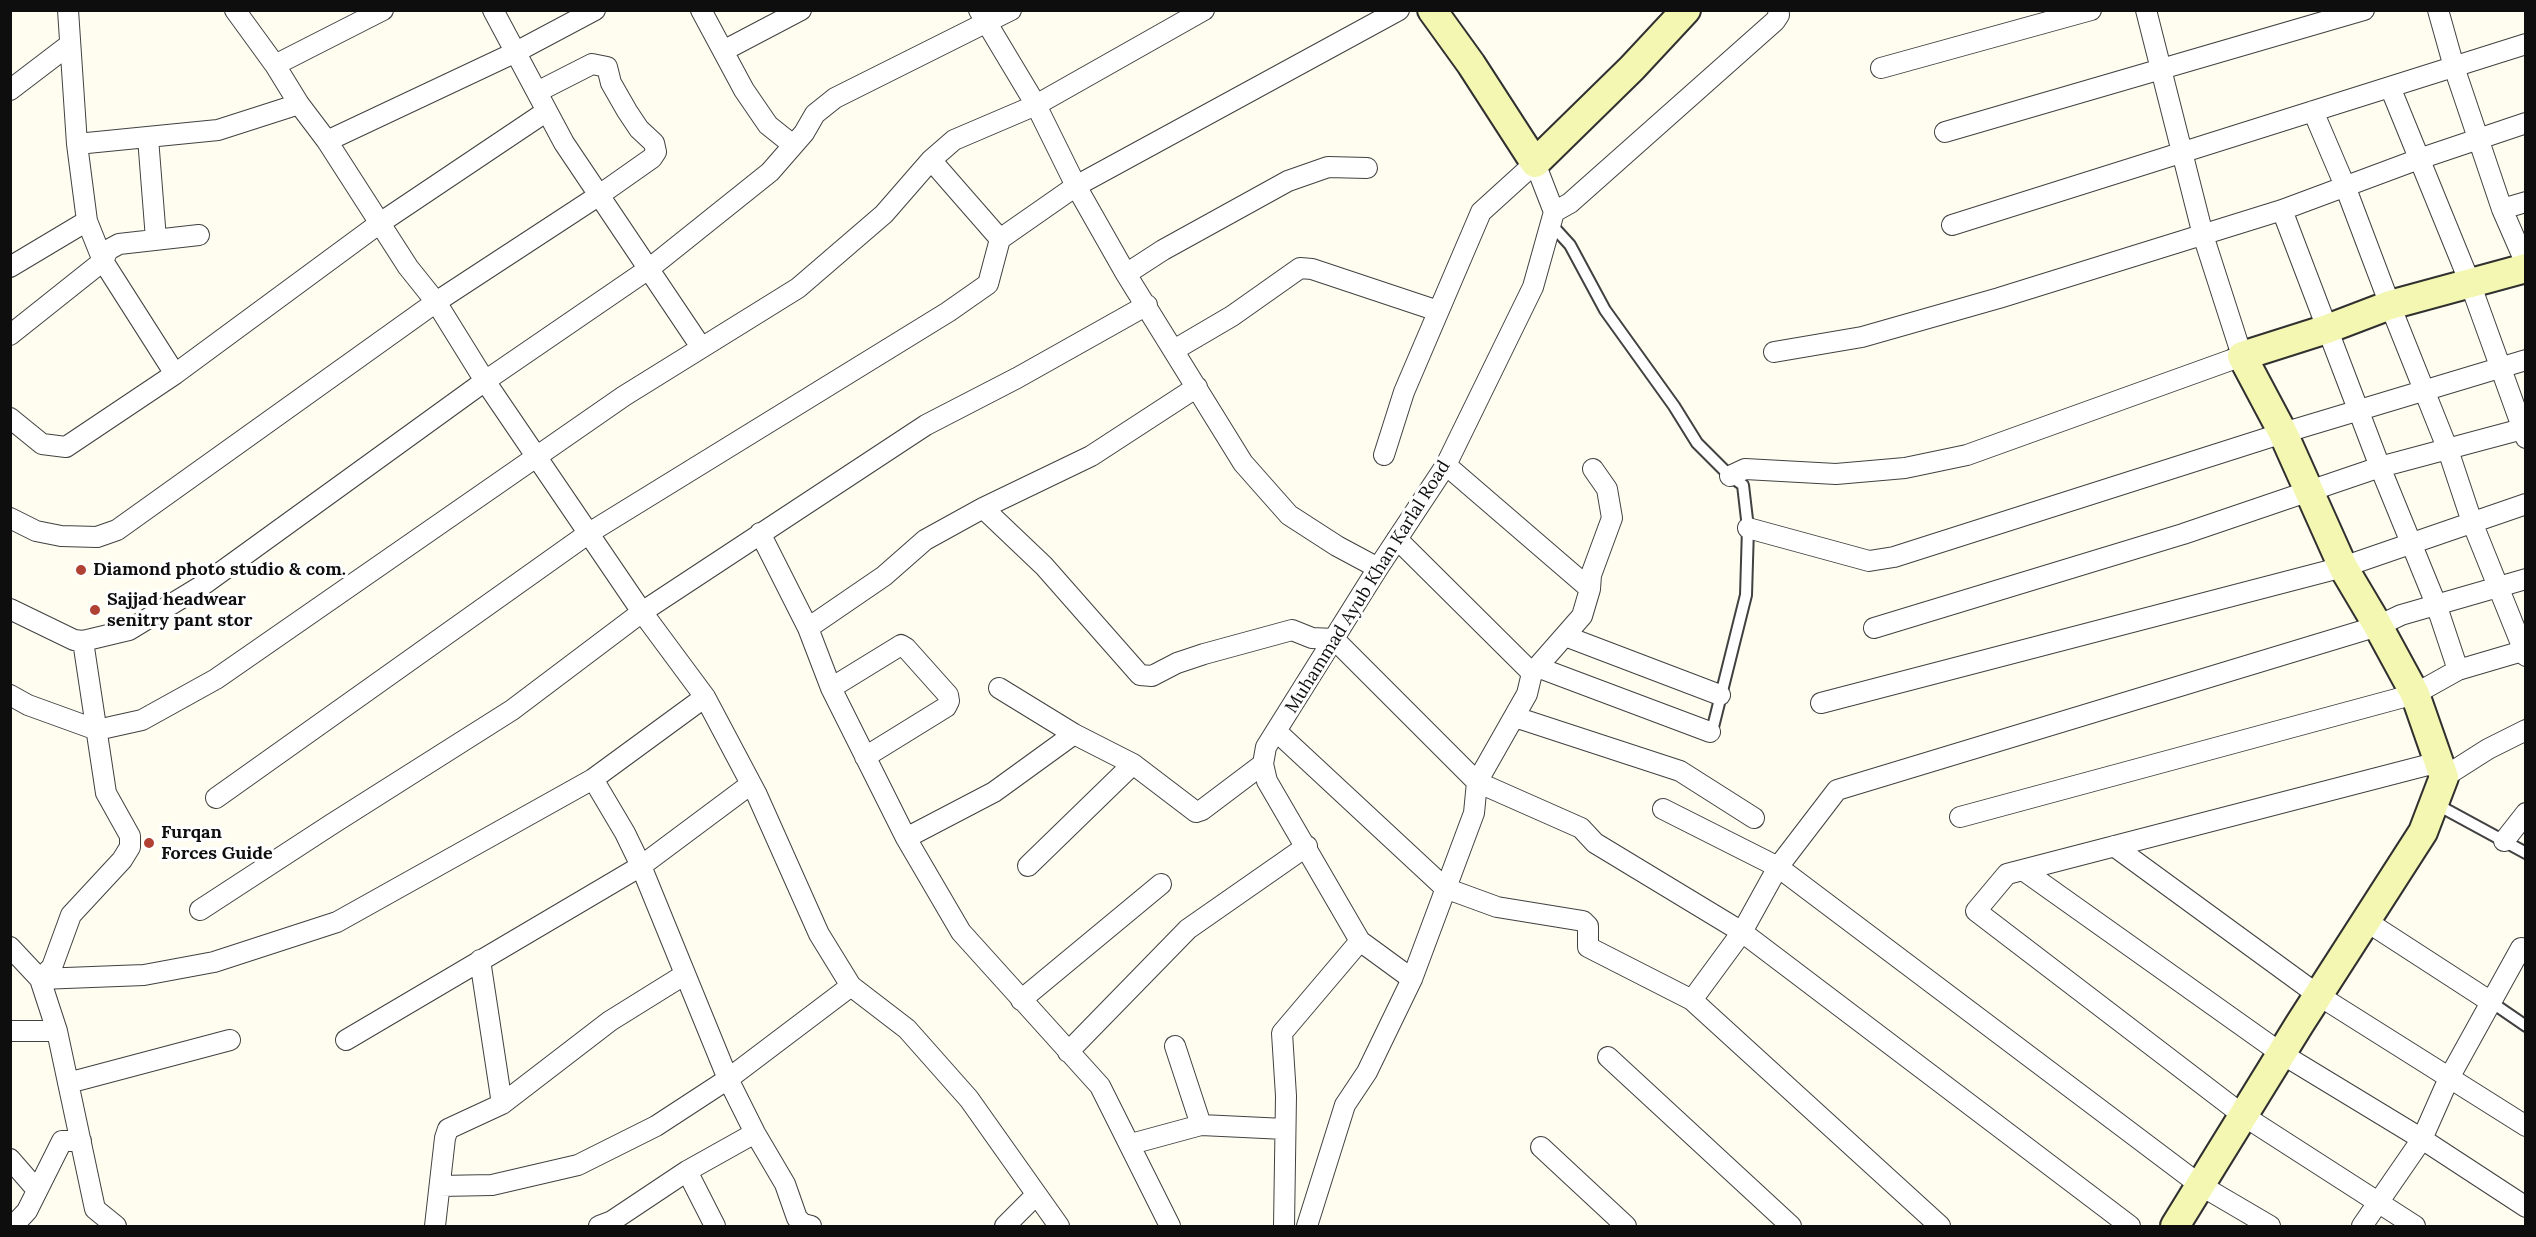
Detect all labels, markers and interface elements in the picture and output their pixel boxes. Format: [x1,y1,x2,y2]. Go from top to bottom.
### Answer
street label: Muhammad Ayub Khan Karlal Road [1281,457,1455,717]
place label: Diamond photo studio & com. [93,559,346,581]
marker: Diamond photo studio & com. [74,563,88,577]
place label: Sajjad headwear senitry pant stor [107,589,252,632]
marker: Sajjad headwear senitry pant stor [88,603,102,617]
place label: Furqan Forces Guide [161,822,273,864]
marker: Furqan Forces Guide [142,836,156,850]

